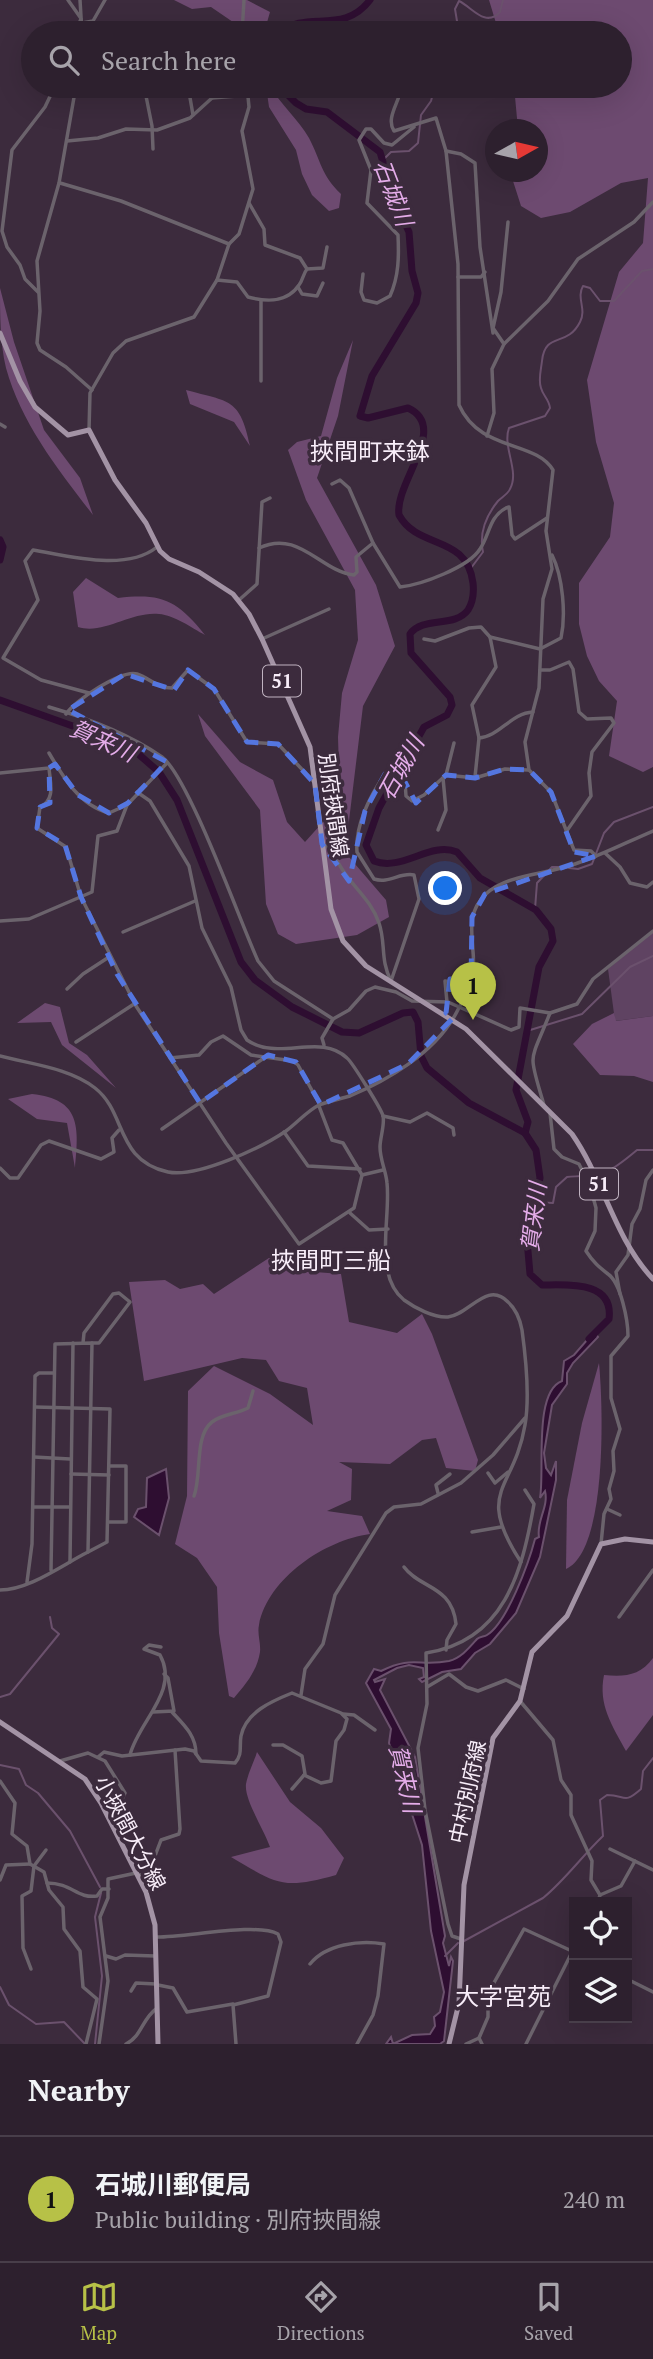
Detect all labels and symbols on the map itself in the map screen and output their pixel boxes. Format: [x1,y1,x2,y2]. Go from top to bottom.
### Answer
north arrow [485,119,548,182]
water label: 石城川 [367,155,421,233]
district label: 挾間町来鉢 [310,435,430,467]
road number: 51 [263,666,301,696]
water label: 賀来川 [65,712,144,770]
water label: 石城川 [370,727,432,805]
street label: 別府挾間線 [313,751,355,859]
your location [428,871,462,905]
pin: 1 [450,962,496,1020]
road number: 51 [580,1168,618,1200]
water label: 賀来川 [514,1178,553,1253]
district label: 挾間町三船 [271,1244,391,1276]
street label: 中村別府線 [442,1738,492,1846]
water label: 賀来川 [383,1742,429,1819]
street label: 小挾間大分線 [89,1770,173,1895]
district label: 大字宮苑 [455,1980,551,2012]

